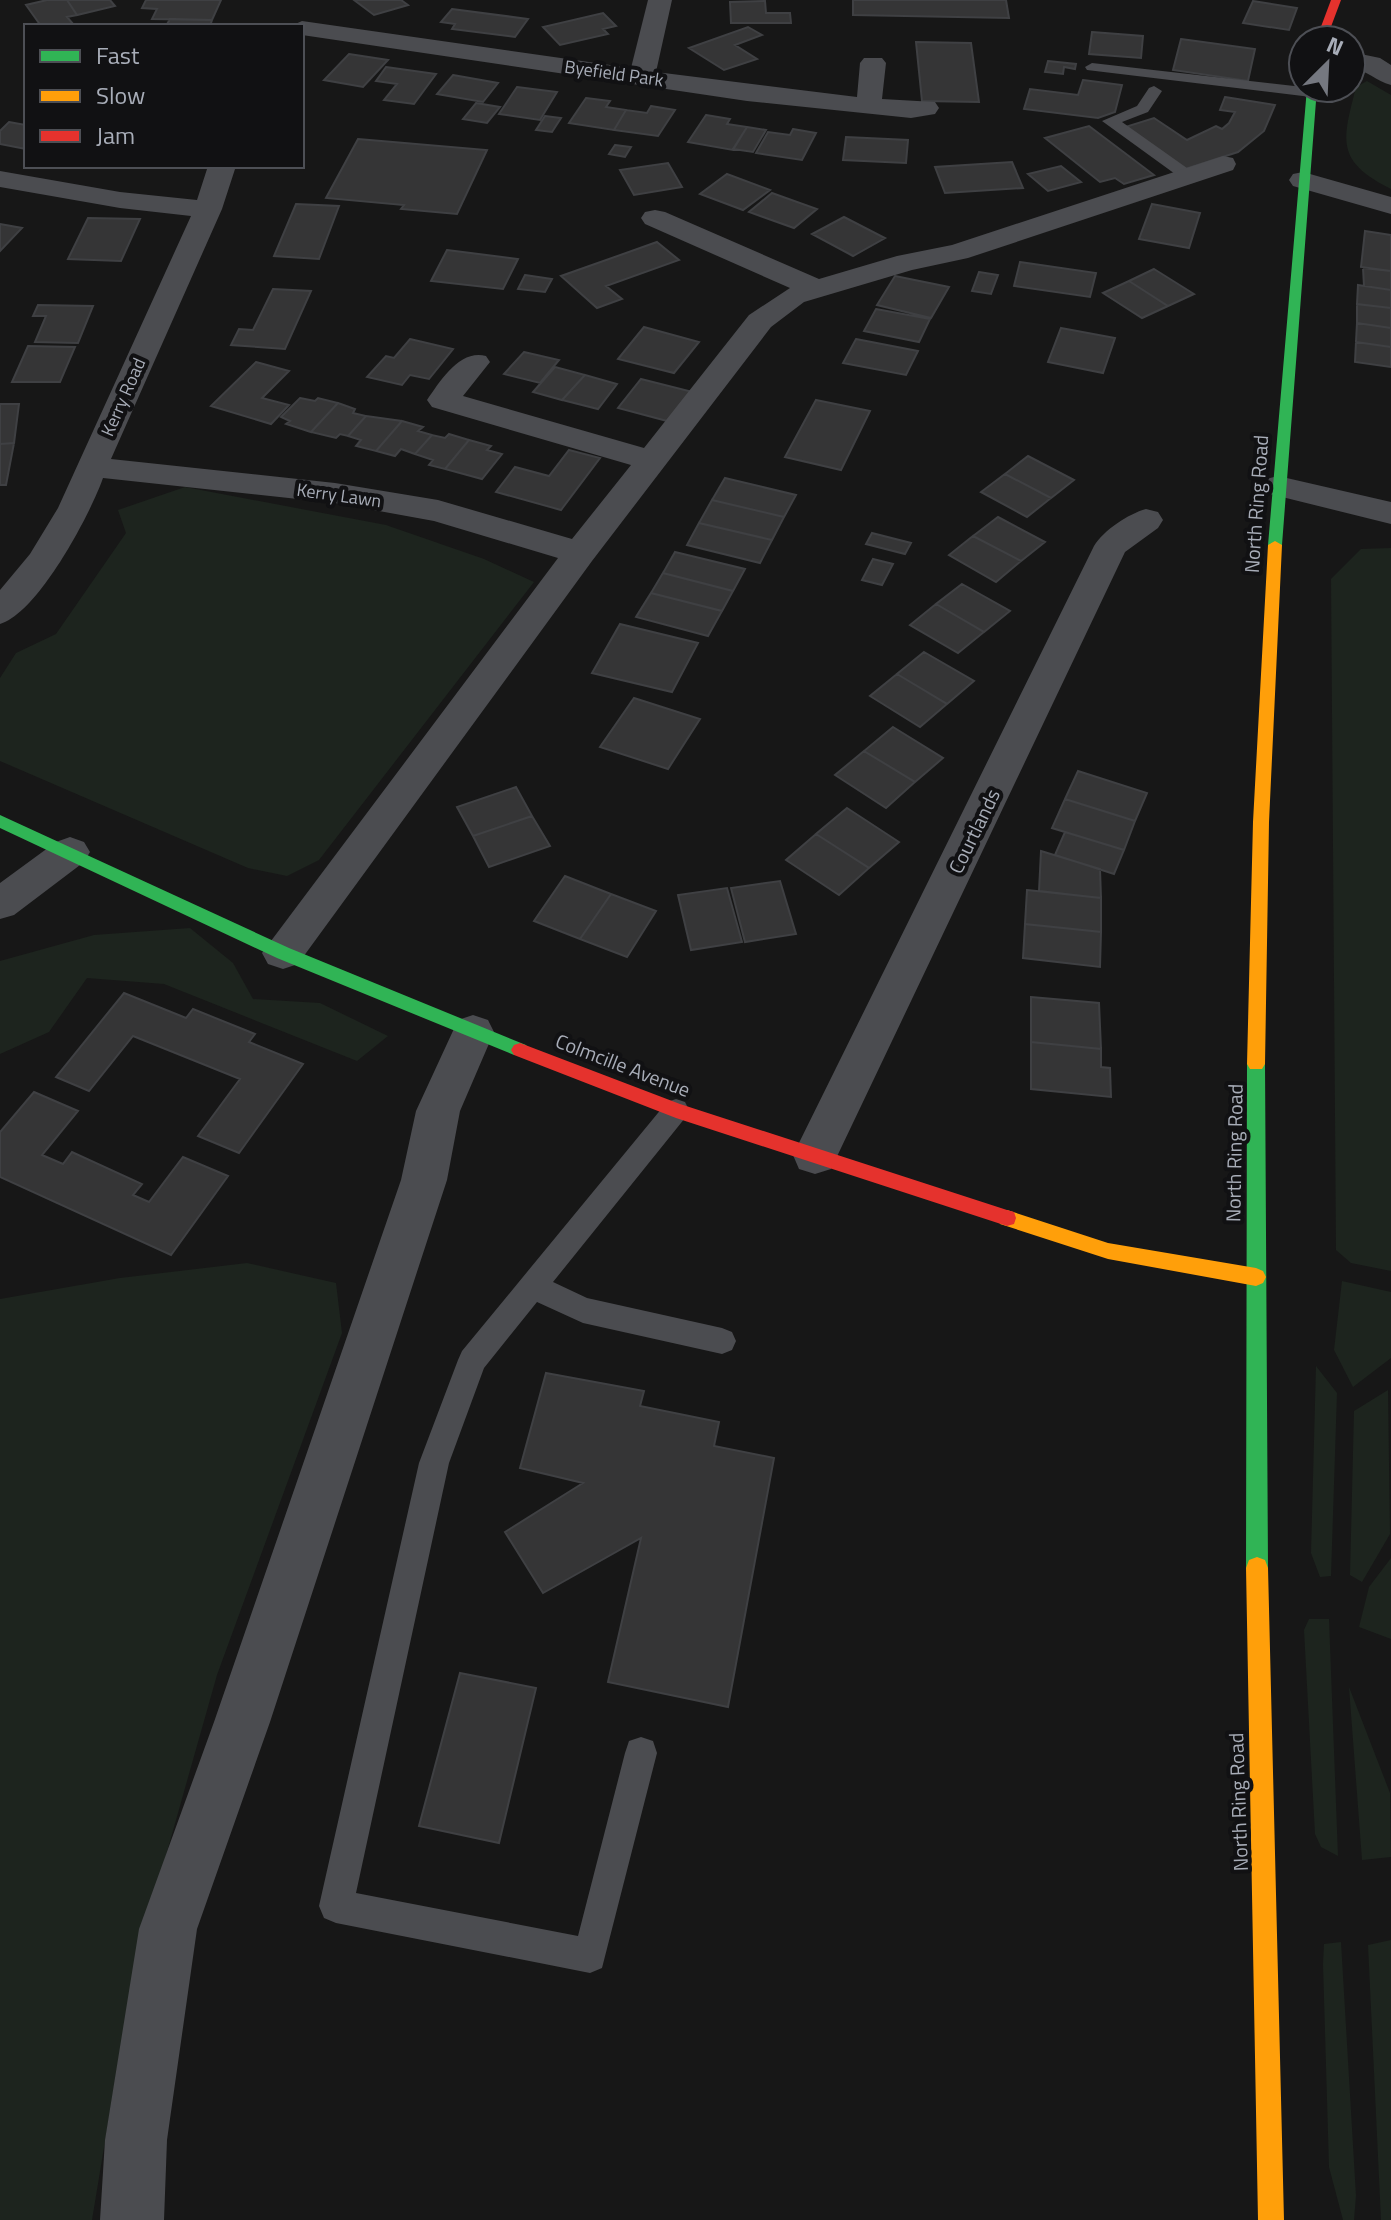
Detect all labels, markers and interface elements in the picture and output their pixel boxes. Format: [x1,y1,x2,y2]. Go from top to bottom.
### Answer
legend [24,24,304,168]
north arrow [1287,24,1367,104]
text: N [1321,27,1349,64]
text: Fast [96,37,140,73]
street label: Byefield Park [563,53,666,93]
text: Slow [96,77,145,113]
text: Jam [96,117,135,153]
street label: Kerry Road [94,354,152,440]
street label: North Ring Road [1236,434,1276,574]
street label: Kerry Lawn [295,476,383,514]
street label: Courtlands [940,783,1008,879]
street label: Colmcille Avenue [551,1025,695,1105]
street label: North Ring Road [1217,1083,1251,1223]
street label: North Ring Road [1220,1732,1256,1872]

